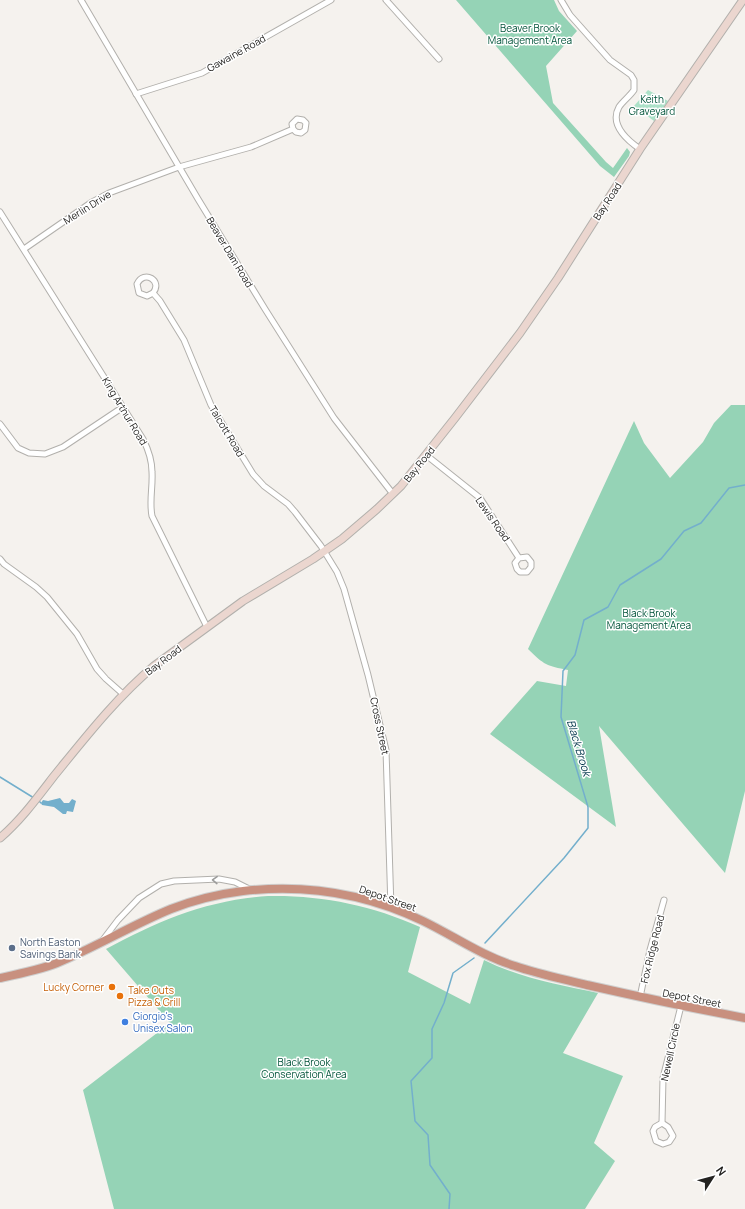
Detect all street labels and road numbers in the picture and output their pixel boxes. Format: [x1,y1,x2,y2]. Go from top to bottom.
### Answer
street label: Gawaine Road [204,31,268,75]
street label: Bay Road [590,179,624,223]
street label: Merlin Drive [60,187,114,227]
street label: Beaver Dam Road [203,214,257,290]
street label: King Arthur Road [99,374,151,448]
street label: Talcott Road [206,403,248,459]
street label: Bay Road [400,443,438,485]
street label: Lewis Road [472,494,514,544]
street label: Bay Road [142,642,184,678]
street label: Cross Street [367,696,393,756]
street label: Depot Street [358,882,418,914]
street label: Fox Ridge Road [637,913,667,985]
street label: Depot Street [661,985,723,1011]
street label: Newell Circle [657,1022,683,1082]

